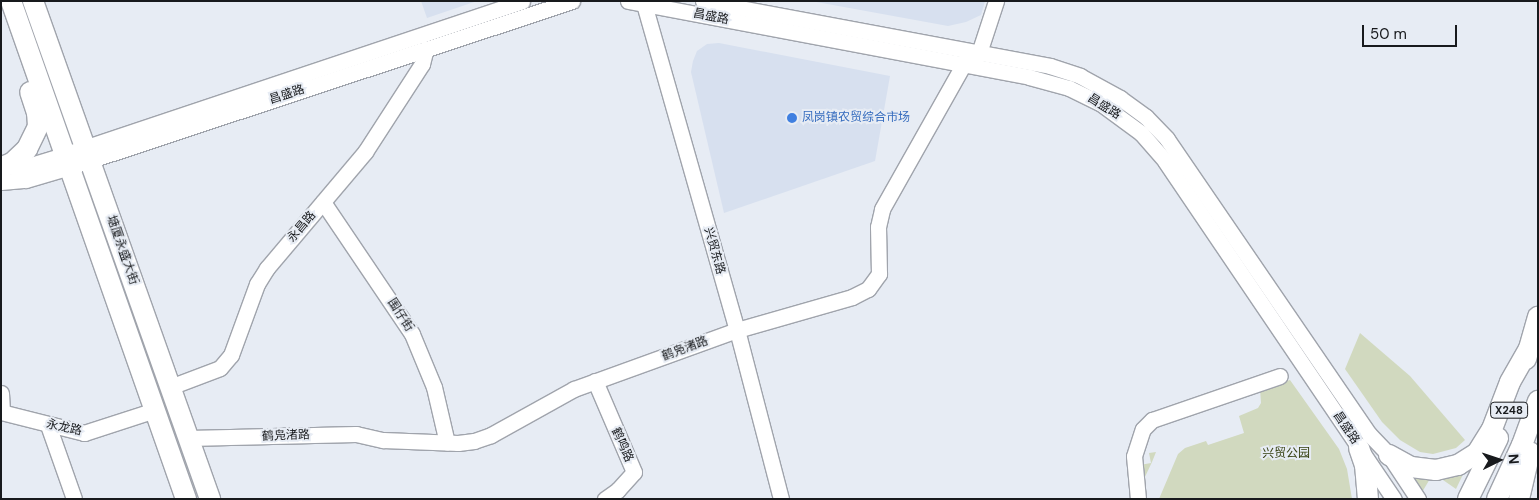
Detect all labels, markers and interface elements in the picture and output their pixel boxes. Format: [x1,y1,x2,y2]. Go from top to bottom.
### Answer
street label: 昌盛路 [692,6,730,28]
scale bar [1364,15,1459,47]
text: 50 m [1370,24,1407,44]
street label: 昌盛路 [268,83,306,107]
street label: 昌盛路 [1085,91,1123,123]
place label: 凤岗镇农贸综合市场 [802,111,910,125]
marker: 凤岗镇农贸综合市场 [786,112,798,124]
street label: 永昌路 [285,209,319,245]
street label: 塘厦永盛大街 [103,214,141,286]
street label: 兴贸东路 [700,226,728,276]
street label: 围仔街 [384,296,416,334]
street label: 鹤凫渚路 [660,334,710,364]
road number: X248 [1489,402,1529,418]
street label: 昌盛路 [1330,409,1362,447]
street label: 永龙路 [45,417,83,439]
street label: 鹤鸣路 [608,426,636,464]
street label: 鹤凫渚路 [262,428,310,444]
north arrow [1474,435,1524,485]
park label: 兴贸公园 [1262,447,1310,461]
text: N [1505,453,1523,465]

